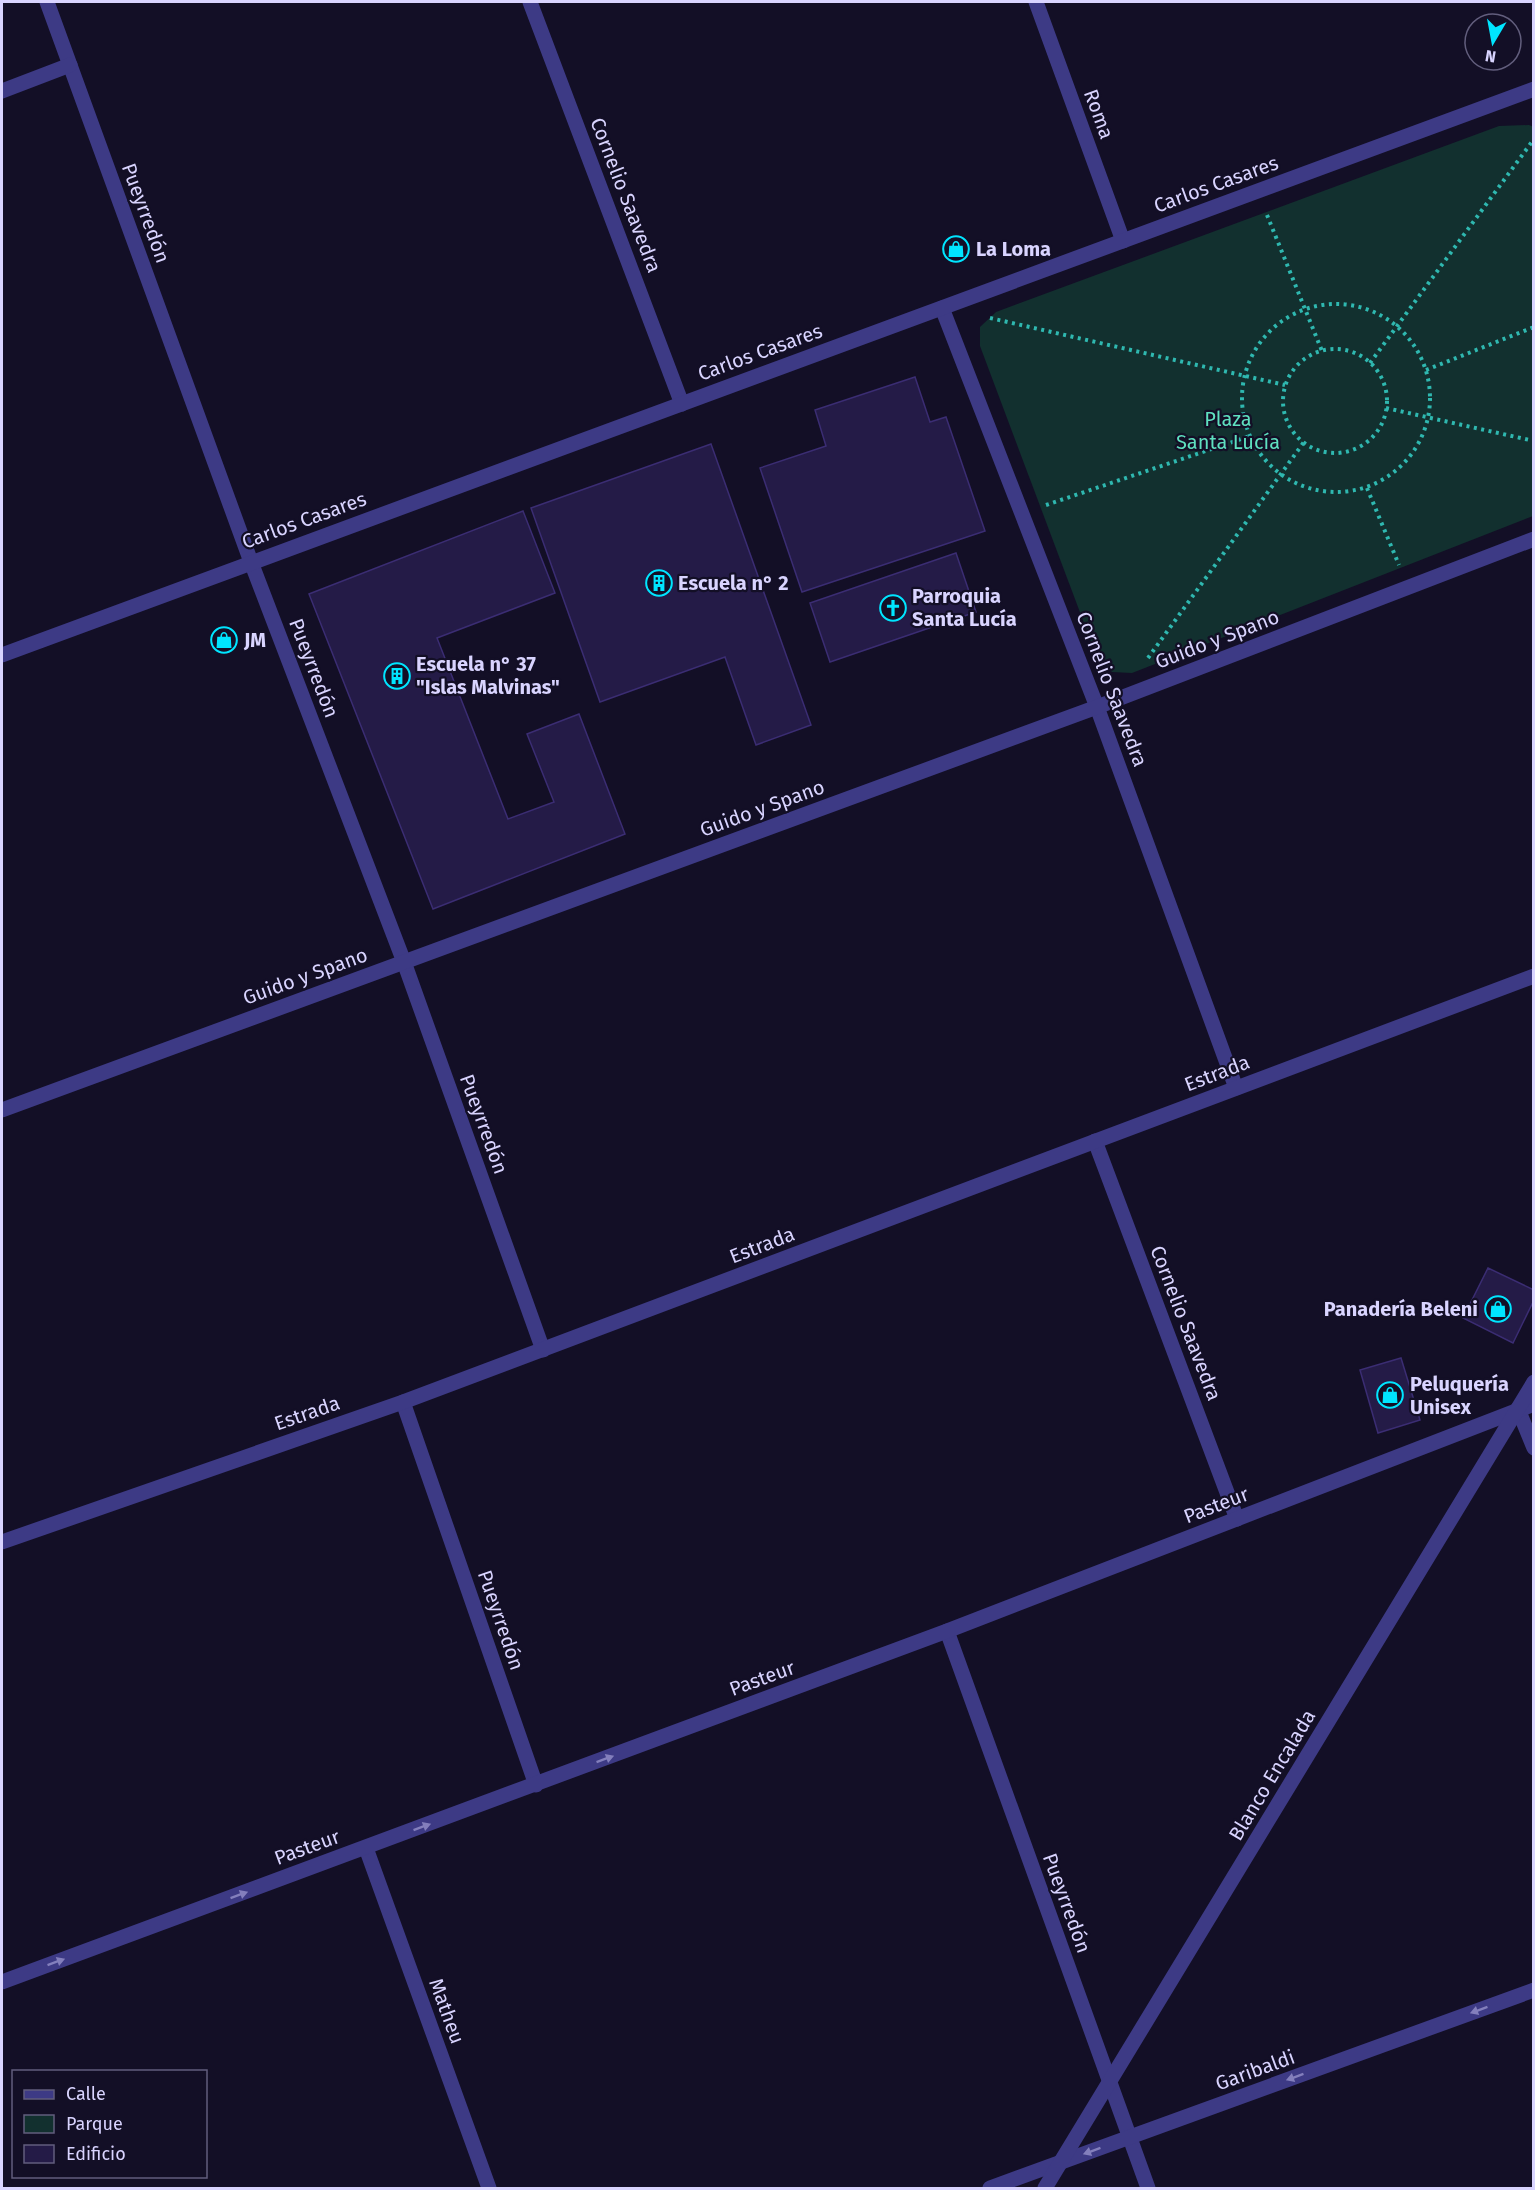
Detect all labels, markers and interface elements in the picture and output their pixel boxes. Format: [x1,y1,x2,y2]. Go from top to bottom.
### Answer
north arrow [1463,12,1523,72]
text: N [1484,46,1497,67]
street label: Roma [1079,86,1119,142]
street label: Cornelio Saavedra [585,114,667,276]
street label: Carlos Casares [1150,150,1282,218]
street label: Pueyrredón [117,160,175,266]
shop icon: La Loma [941,234,971,264]
place label: La Loma [976,237,1051,261]
street label: Carlos Casares [694,318,826,386]
park label: Plaza Santa Lucía [1176,407,1280,454]
street label: Carlos Casares [238,486,370,554]
building icon: Escuela n° 2 [644,568,674,598]
place label: Escuela n° 2 [678,571,789,595]
place label: Parroquia Santa Lucía [912,584,1017,631]
church icon: Parroquia Santa Lucía [878,593,908,623]
street label: Guido y Spano [1152,604,1282,674]
street label: Cornelio Saavedra [1071,608,1153,770]
street label: Pueyrredón [284,615,344,721]
shop icon: JM [209,625,239,655]
place label: JM [243,628,266,652]
place label: Escuela n° 37 "Islas Malvinas" [416,652,560,699]
building icon: Escuela n° 37 "Islas Malvinas" [382,661,412,691]
street label: Guido y Spano [696,774,828,842]
street label: Guido y Spano [239,942,371,1010]
street label: Estrada [1181,1050,1253,1096]
street label: Pueyrredón [455,1071,513,1177]
street label: Estrada [726,1222,798,1268]
street label: Cornelio Saavedra [1145,1242,1227,1404]
shop icon: Panadería Beleni [1483,1294,1513,1324]
place label: Panadería Beleni [1324,1297,1478,1321]
place label: Peluquería Unisex [1410,1372,1509,1419]
shop icon: Peluquería Unisex [1375,1380,1405,1410]
street label: Estrada [271,1391,343,1435]
street label: Pasteur [1180,1482,1252,1528]
street label: Pueyrredón [473,1567,529,1673]
street label: Pasteur [726,1655,798,1701]
street label: Blanco Encalada [1223,1705,1321,1845]
one-way arrow [596,1754,614,1763]
one-way arrow [413,1822,431,1831]
street label: Pasteur [271,1824,343,1870]
street label: Pueyrredón [1038,1850,1096,1956]
one-way arrow [230,1889,248,1899]
one-way arrow [48,1957,66,1967]
street label: Matheu [424,1975,470,2047]
one-way arrow [1469,2006,1487,2016]
street label: Garibaldi [1212,2045,1298,2095]
legend [12,2070,207,2178]
one-way arrow [1286,2073,1304,2083]
text: Calle [66,2083,106,2105]
text: Parque [66,2113,123,2135]
text: Edificio [66,2143,126,2165]
one-way arrow [1083,2147,1101,2157]

